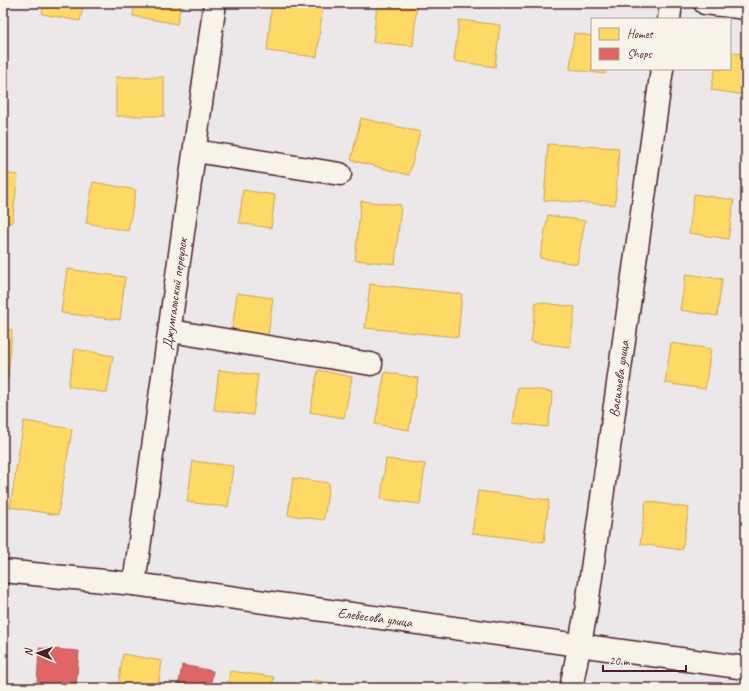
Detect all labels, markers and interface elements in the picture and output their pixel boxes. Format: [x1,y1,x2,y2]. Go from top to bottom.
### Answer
legend [591,18,731,70]
text: Homes [627,26,654,42]
text: Shops [627,46,652,62]
street label: Джумгальский переулок [158,235,191,351]
street label: Васильева улица [605,338,633,418]
street label: Елебесова улица [337,604,414,631]
north arrow [18,633,58,673]
text: N [21,647,35,656]
scale bar [603,647,686,673]
text: 20 m [609,653,631,669]

